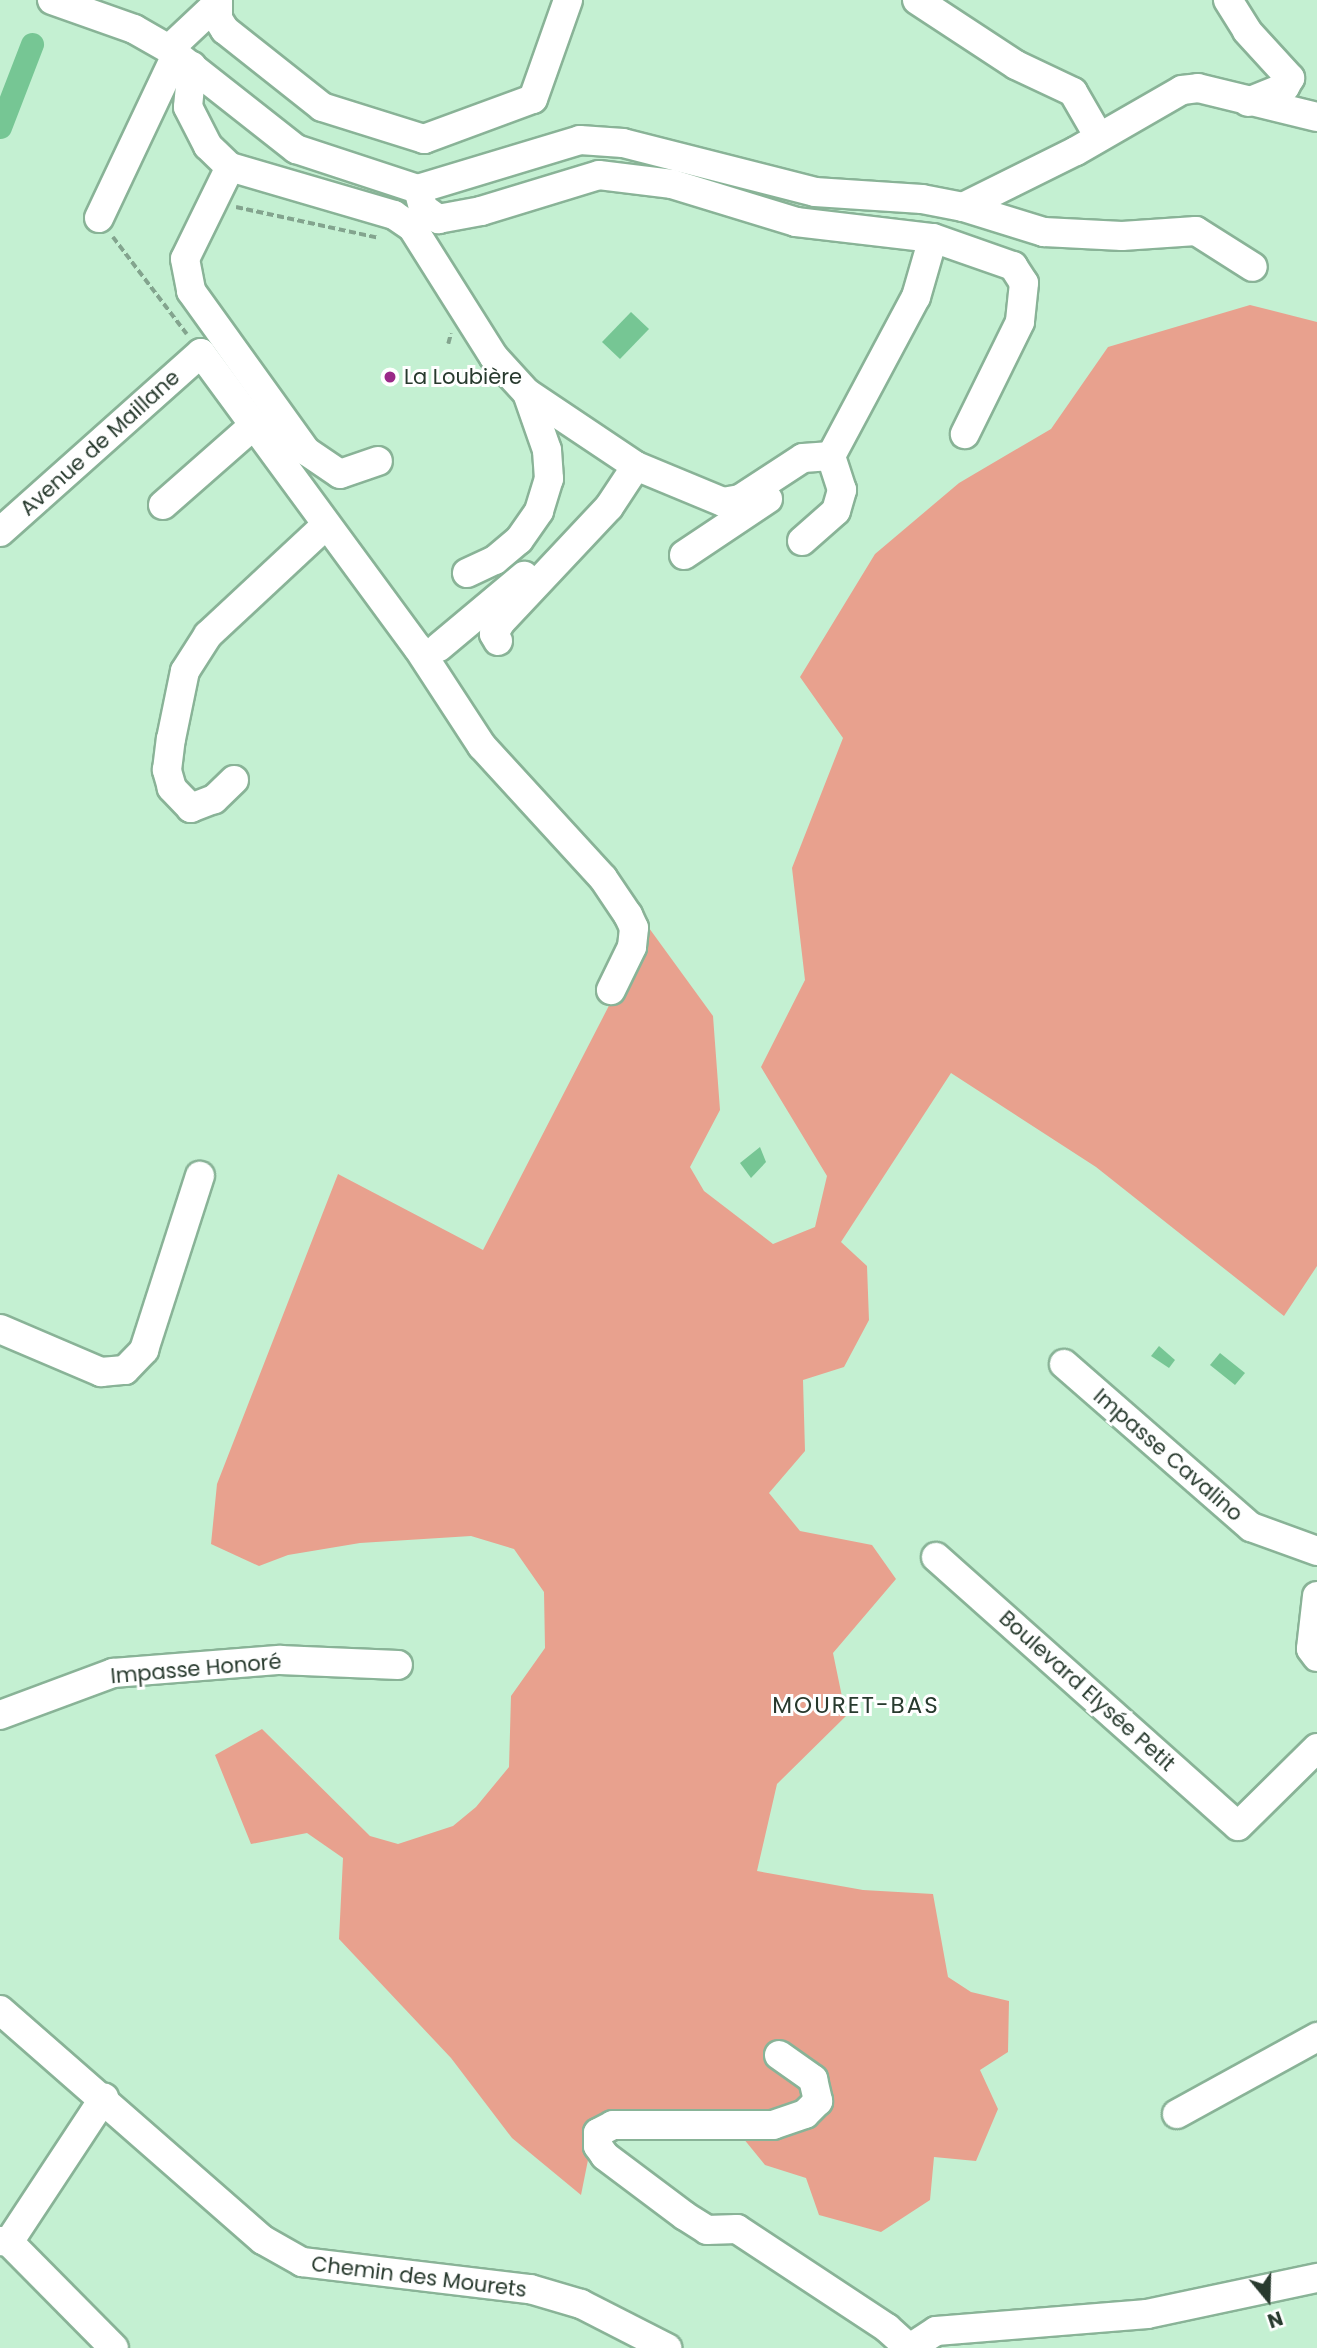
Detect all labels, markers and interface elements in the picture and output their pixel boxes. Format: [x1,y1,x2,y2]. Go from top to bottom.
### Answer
place label: La Loubière [404,364,522,390]
street label: Avenue de Maillane [15,365,185,521]
marker: La Loubière [382,369,398,385]
street label: Impasse Cavalino [1088,1383,1248,1527]
street label: Boulevard Elysée Petit [994,1606,1180,1776]
street label: Impasse Honoré [110,1649,282,1689]
district label: MOURET-BAS [774,1691,938,1719]
street label: Chemin des Mourets [310,2251,528,2303]
north arrow [1233,2264,1303,2334]
text: N [1264,2304,1286,2334]

